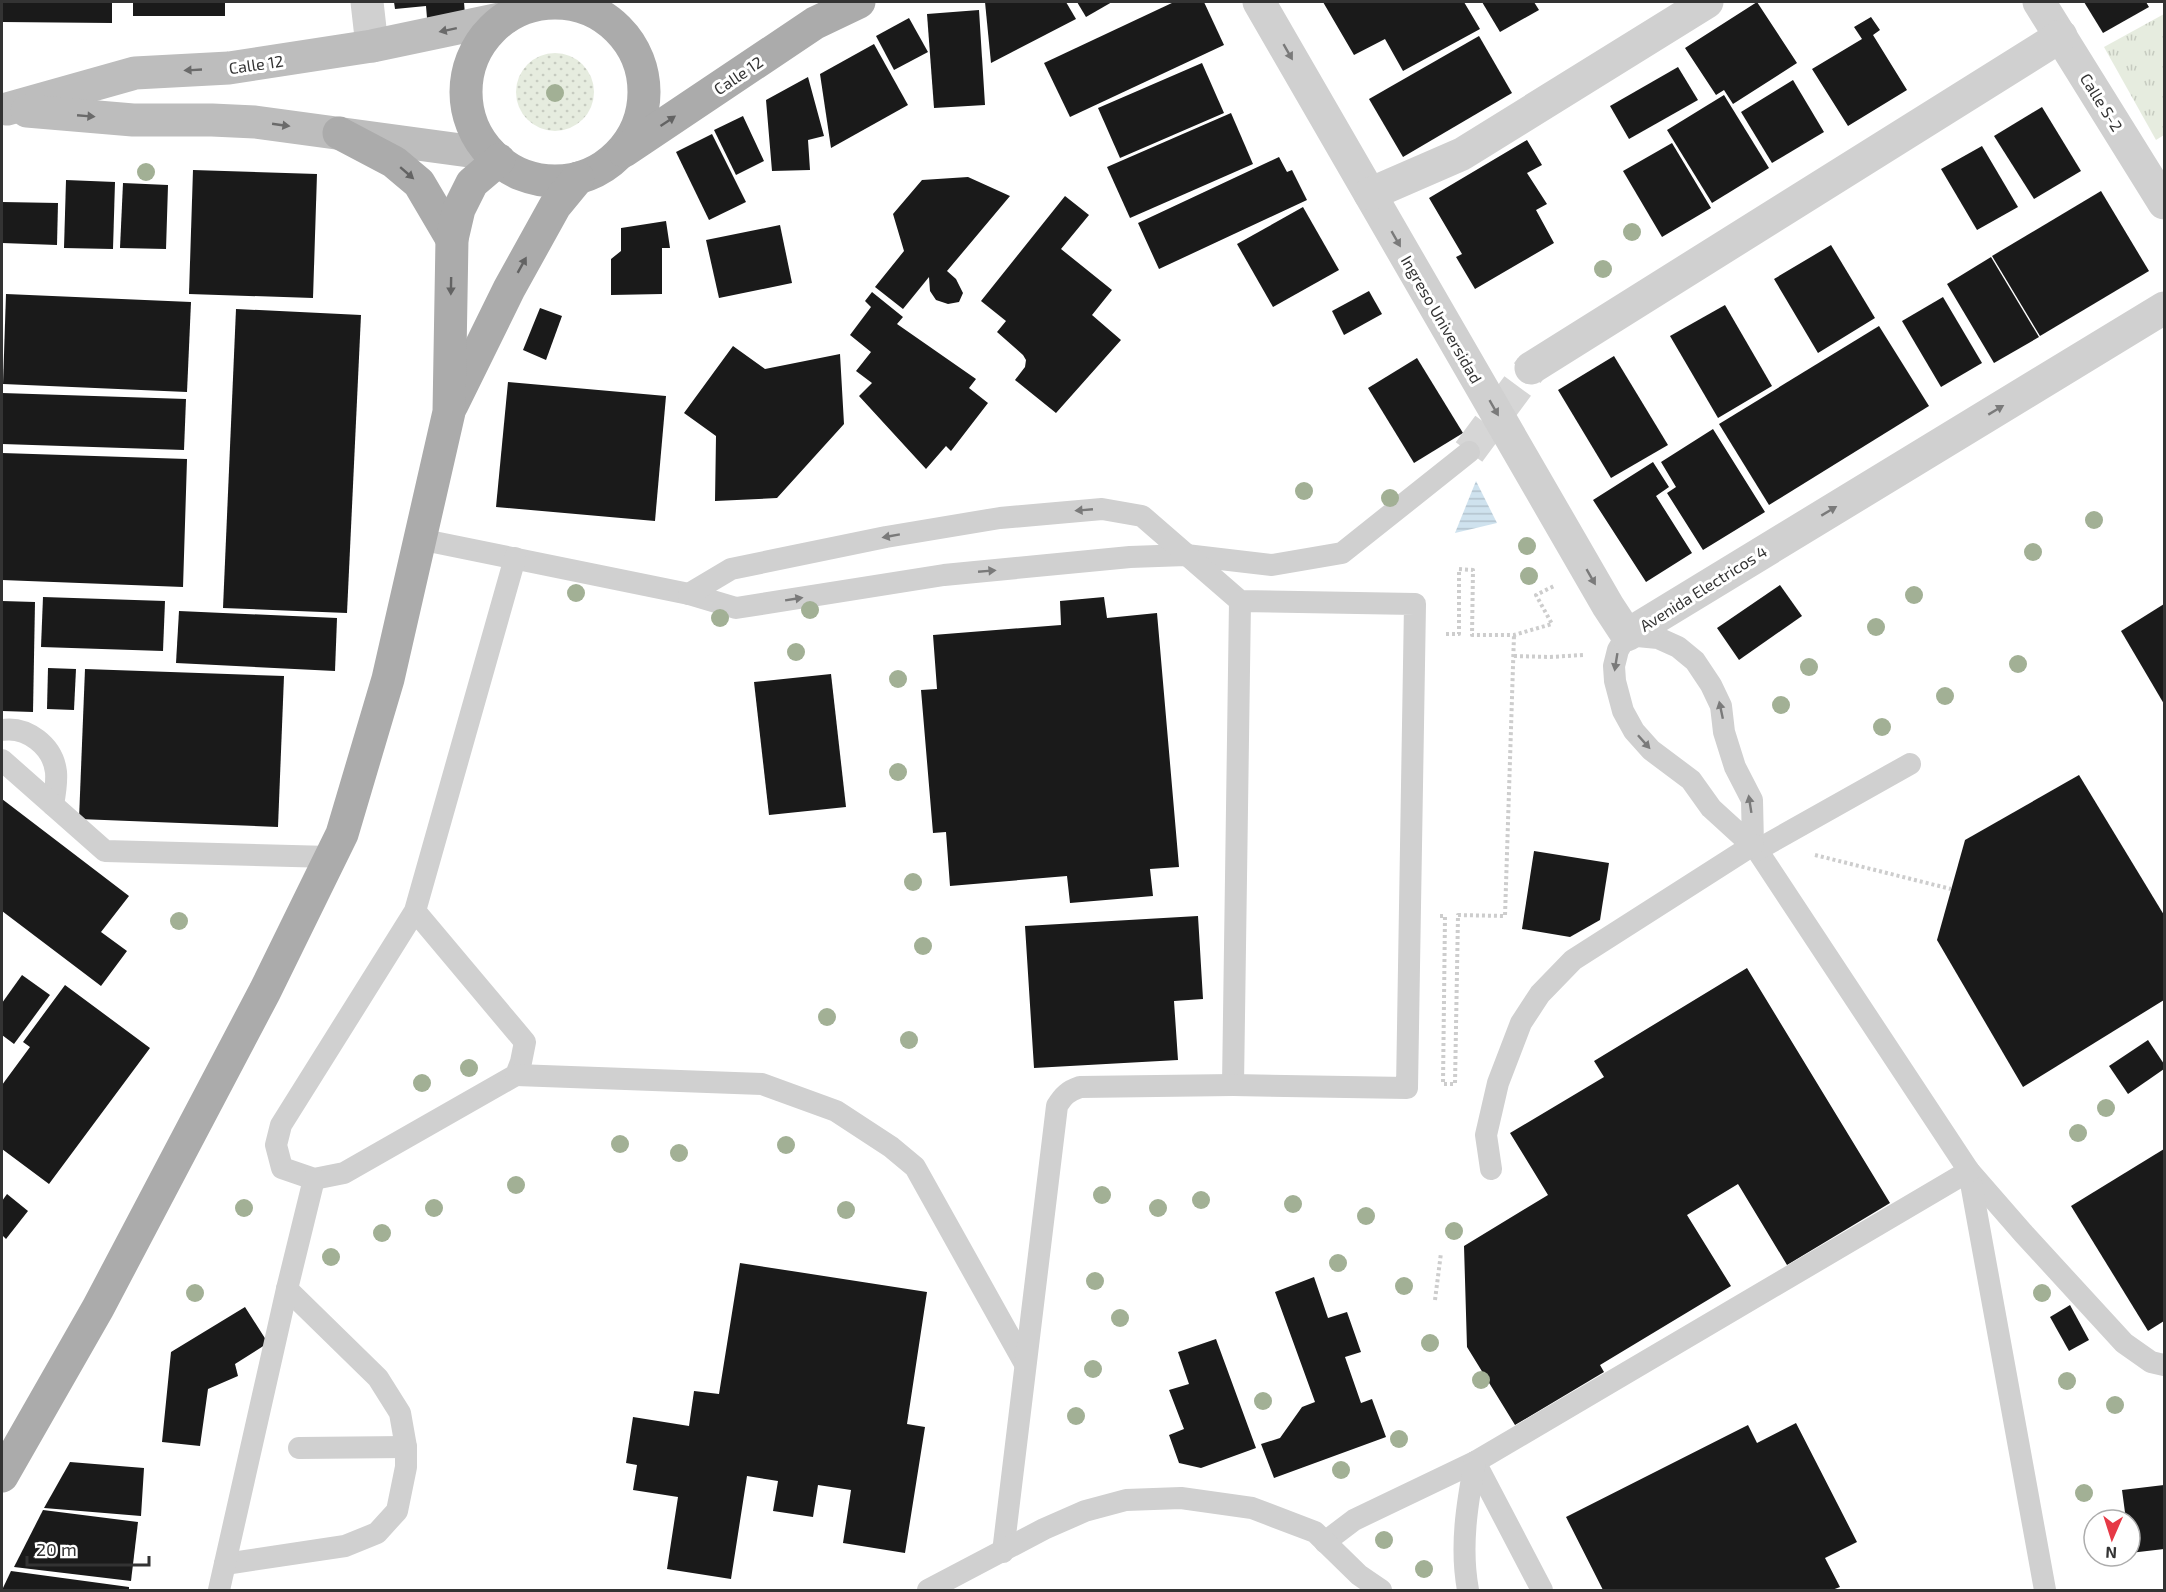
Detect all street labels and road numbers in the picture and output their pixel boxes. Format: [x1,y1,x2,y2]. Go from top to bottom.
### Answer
street label: Calle 12 [227,51,285,77]
street label: Calle 12 [710,52,766,98]
street label: Calle S-2 [2077,70,2127,134]
street label: Ingreso Universidad [1398,252,1486,386]
street label: Avenida Electricos 4 [1636,541,1770,635]

